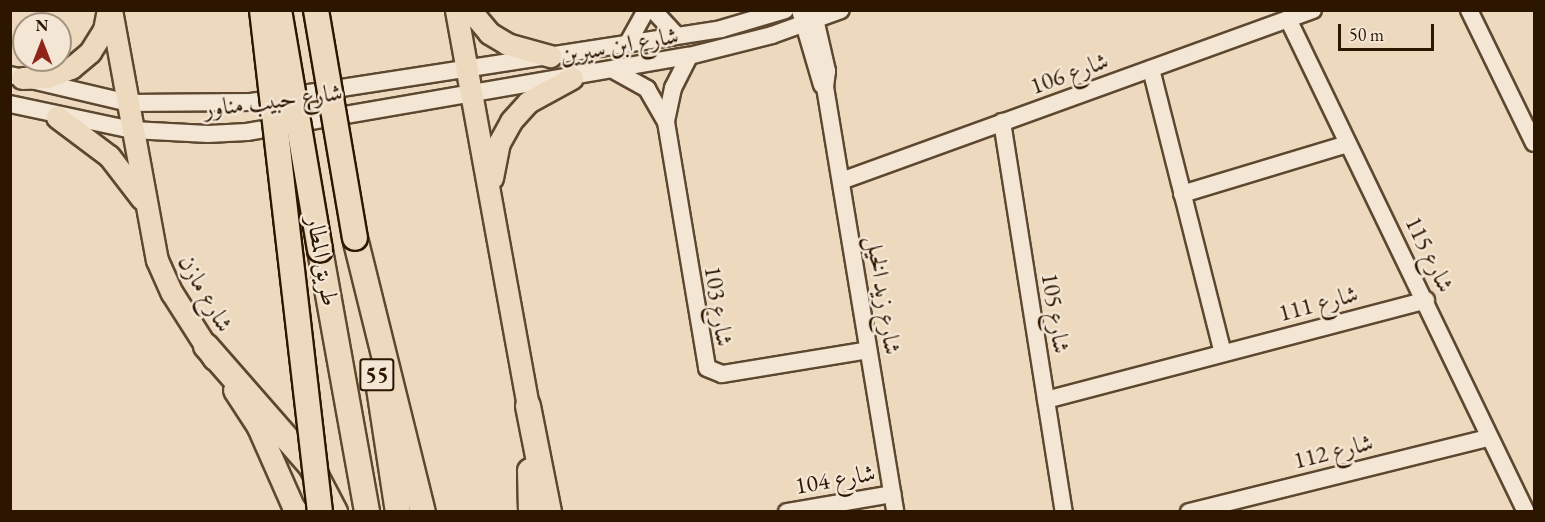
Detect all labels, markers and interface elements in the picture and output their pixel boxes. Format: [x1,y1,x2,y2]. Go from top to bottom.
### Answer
north arrow [12,12,72,72]
scale bar [1341,12,1437,50]
text: N [36,15,48,36]
street label: شارع ابن سيرين [557,20,681,70]
text: 50 m [1349,23,1384,46]
street label: شارع 106 [1026,46,1112,100]
street label: شارع حبيب مناور [202,77,344,123]
street label: شارع 115 [1399,211,1461,297]
street label: طريق المطار [301,214,345,308]
street label: شارع زيد الخيل [860,233,908,357]
street label: شارع مازن [172,249,240,337]
street label: شارع 103 [698,264,740,348]
street label: شارع 105 [1035,271,1077,355]
street label: شارع 111 [1275,279,1361,327]
road number: 55 [359,356,395,394]
street label: شارع 112 [1290,427,1376,475]
street label: شارع 104 [793,458,877,500]

